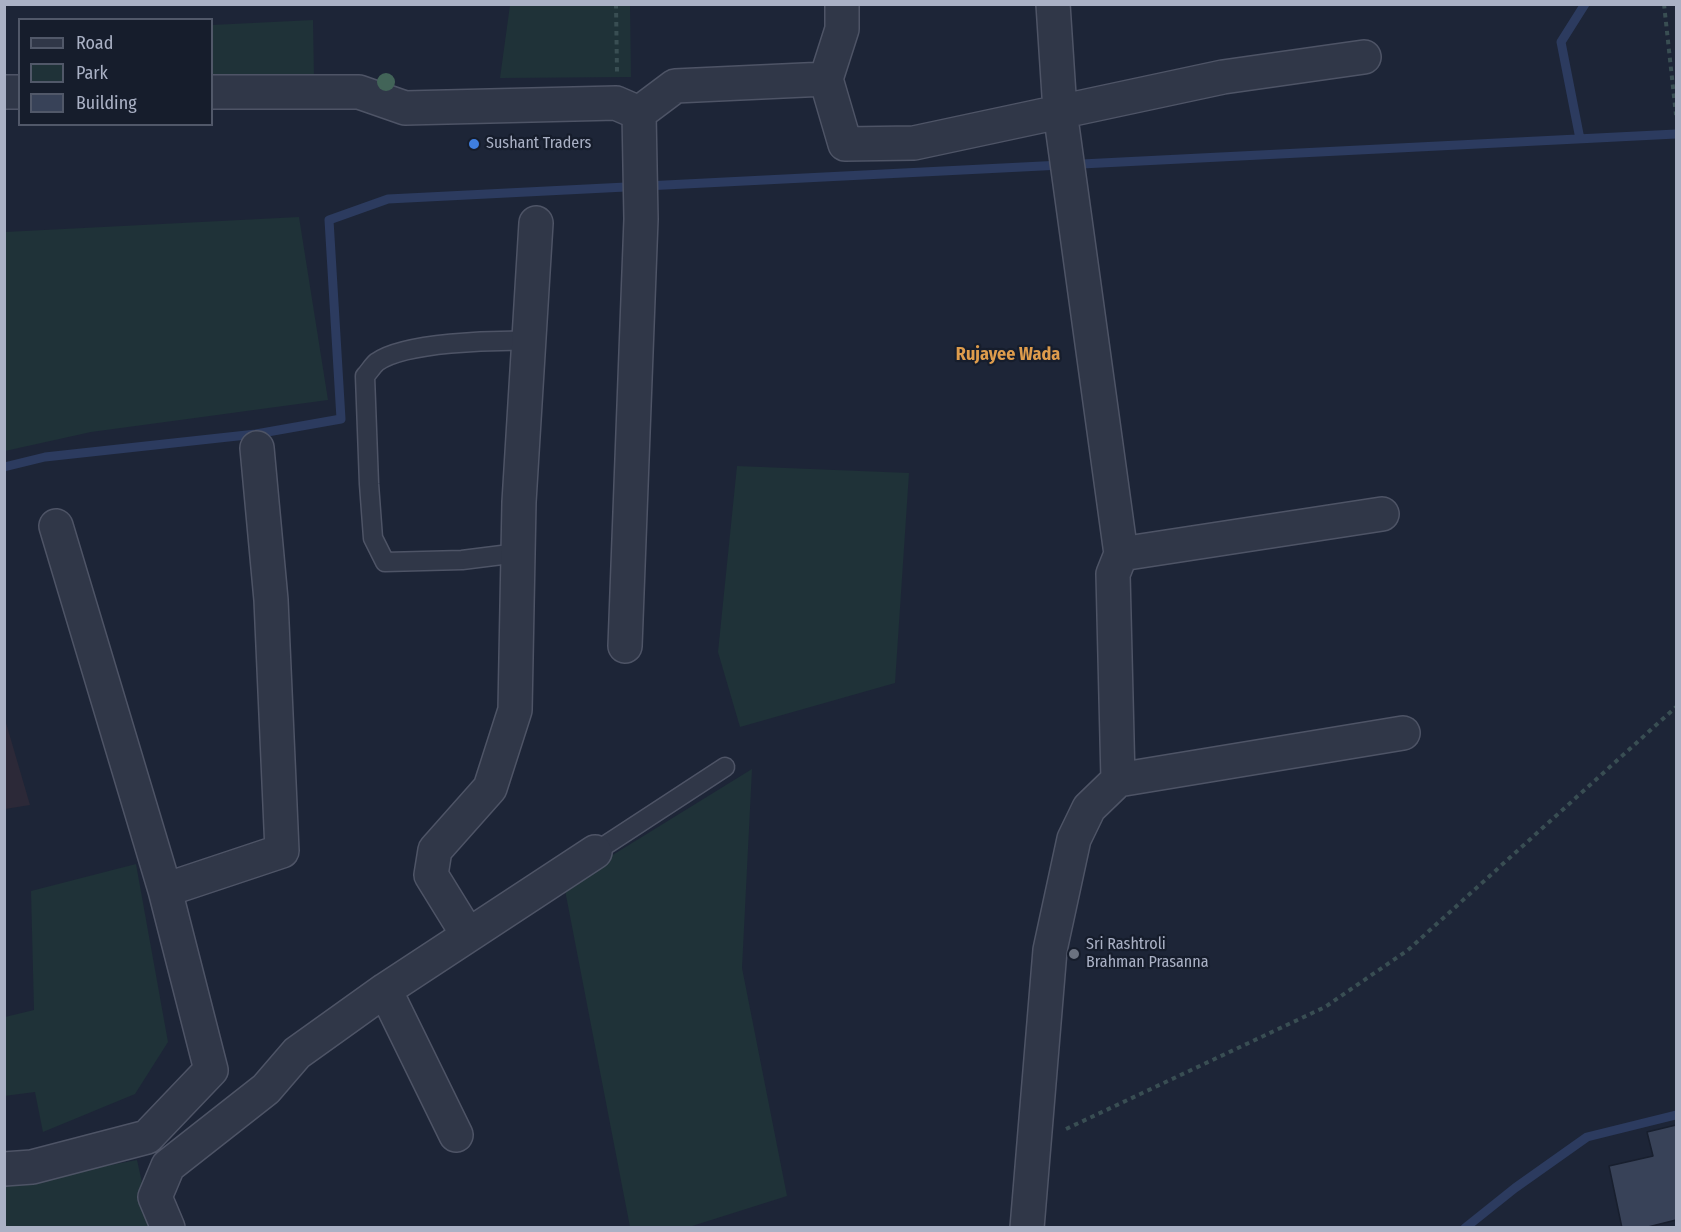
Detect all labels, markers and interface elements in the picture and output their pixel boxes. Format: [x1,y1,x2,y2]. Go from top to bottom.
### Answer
legend [18,18,213,126]
text: Road [76,32,113,54]
text: Park [76,62,108,84]
text: Building [76,92,137,114]
place label: Sushant Traders [486,134,591,154]
marker: Sushant Traders [467,137,481,151]
district label: Rujayee Wada [956,344,1060,366]
place label: Sri Rashtroli Brahman Prasanna [1086,935,1209,973]
marker: Sri Rashtroli Brahman Prasanna [1067,947,1081,961]

